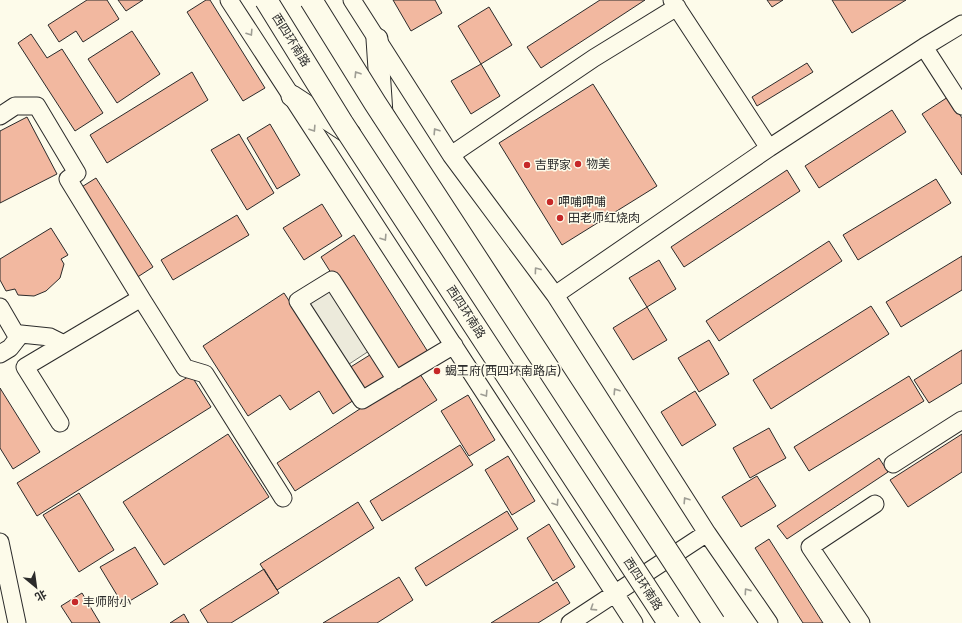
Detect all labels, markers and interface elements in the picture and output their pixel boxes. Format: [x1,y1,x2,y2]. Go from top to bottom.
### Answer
street label: 西四环南路 [269,11,313,69]
one-way arrow [245,28,252,35]
one-way arrow [354,71,362,78]
one-way arrow [308,124,315,131]
one-way arrow [433,128,441,135]
place label: 物美 [586,157,610,171]
place label: 吉野家 [535,158,571,172]
marker: 物美 [573,159,583,169]
marker: 吉野家 [522,160,532,170]
place label: 呷哺呷哺 [558,195,606,209]
marker: 呷哺呷哺 [545,197,555,207]
place label: 田老师红烧肉 [568,211,640,225]
marker: 田老师红烧肉 [555,213,565,223]
one-way arrow [379,233,386,240]
one-way arrow [535,268,542,275]
street label: 西四环南路 [444,283,488,341]
place label: 蝎王府(西四环南路店) [445,364,561,378]
marker: 蝎王府(西四环南路店) [432,366,442,376]
one-way arrow [614,388,621,395]
one-way arrow [480,389,487,396]
one-way arrow [683,497,691,504]
one-way arrow [551,499,559,506]
street label: 西四环南路 [621,555,665,613]
north arrow [16,567,56,607]
text: 北 [33,587,49,604]
one-way arrow [744,588,752,595]
place label: 丰师附小 [83,595,131,609]
marker: 丰师附小 [70,597,80,607]
one-way arrow [590,604,597,611]

